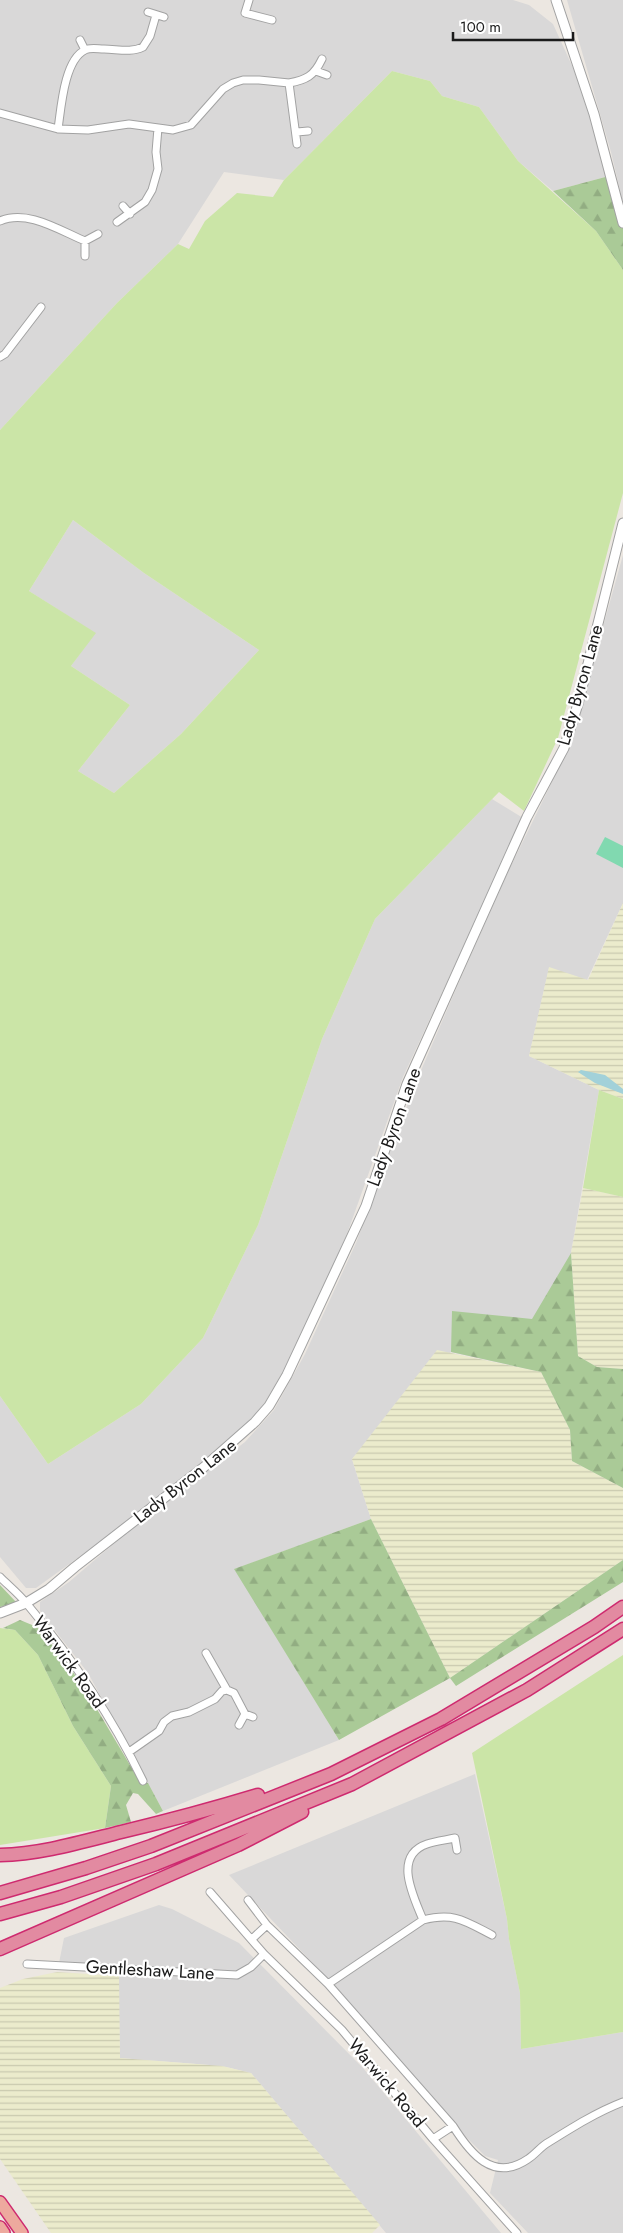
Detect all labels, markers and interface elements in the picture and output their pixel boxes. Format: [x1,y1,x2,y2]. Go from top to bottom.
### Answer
scale bar [453,10,573,42]
text: 100 m [460,16,501,38]
street label: Lady Byron Lane [550,622,610,748]
street label: Lady Byron Lane [361,1064,427,1190]
street label: Lady Byron Lane [128,1432,242,1530]
street label: Warwick Road [26,1610,112,1714]
street label: Gentleshaw Lane [85,1954,215,1986]
street label: Warwick Road [342,2033,432,2133]

